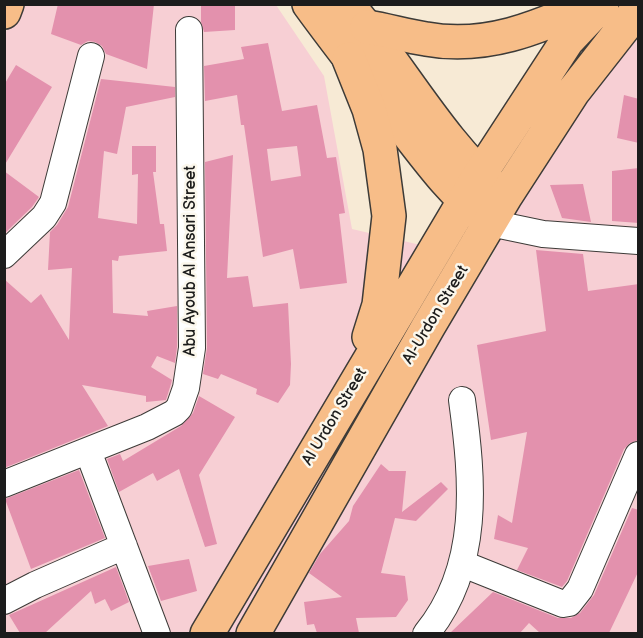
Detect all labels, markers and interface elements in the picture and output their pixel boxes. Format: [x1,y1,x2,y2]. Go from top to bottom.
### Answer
street label: Abu Ayoub Al Ansari Street [181,166,201,356]
street label: Al-Urdon Street [399,262,473,368]
street label: Al Urdon Street [298,365,372,469]

